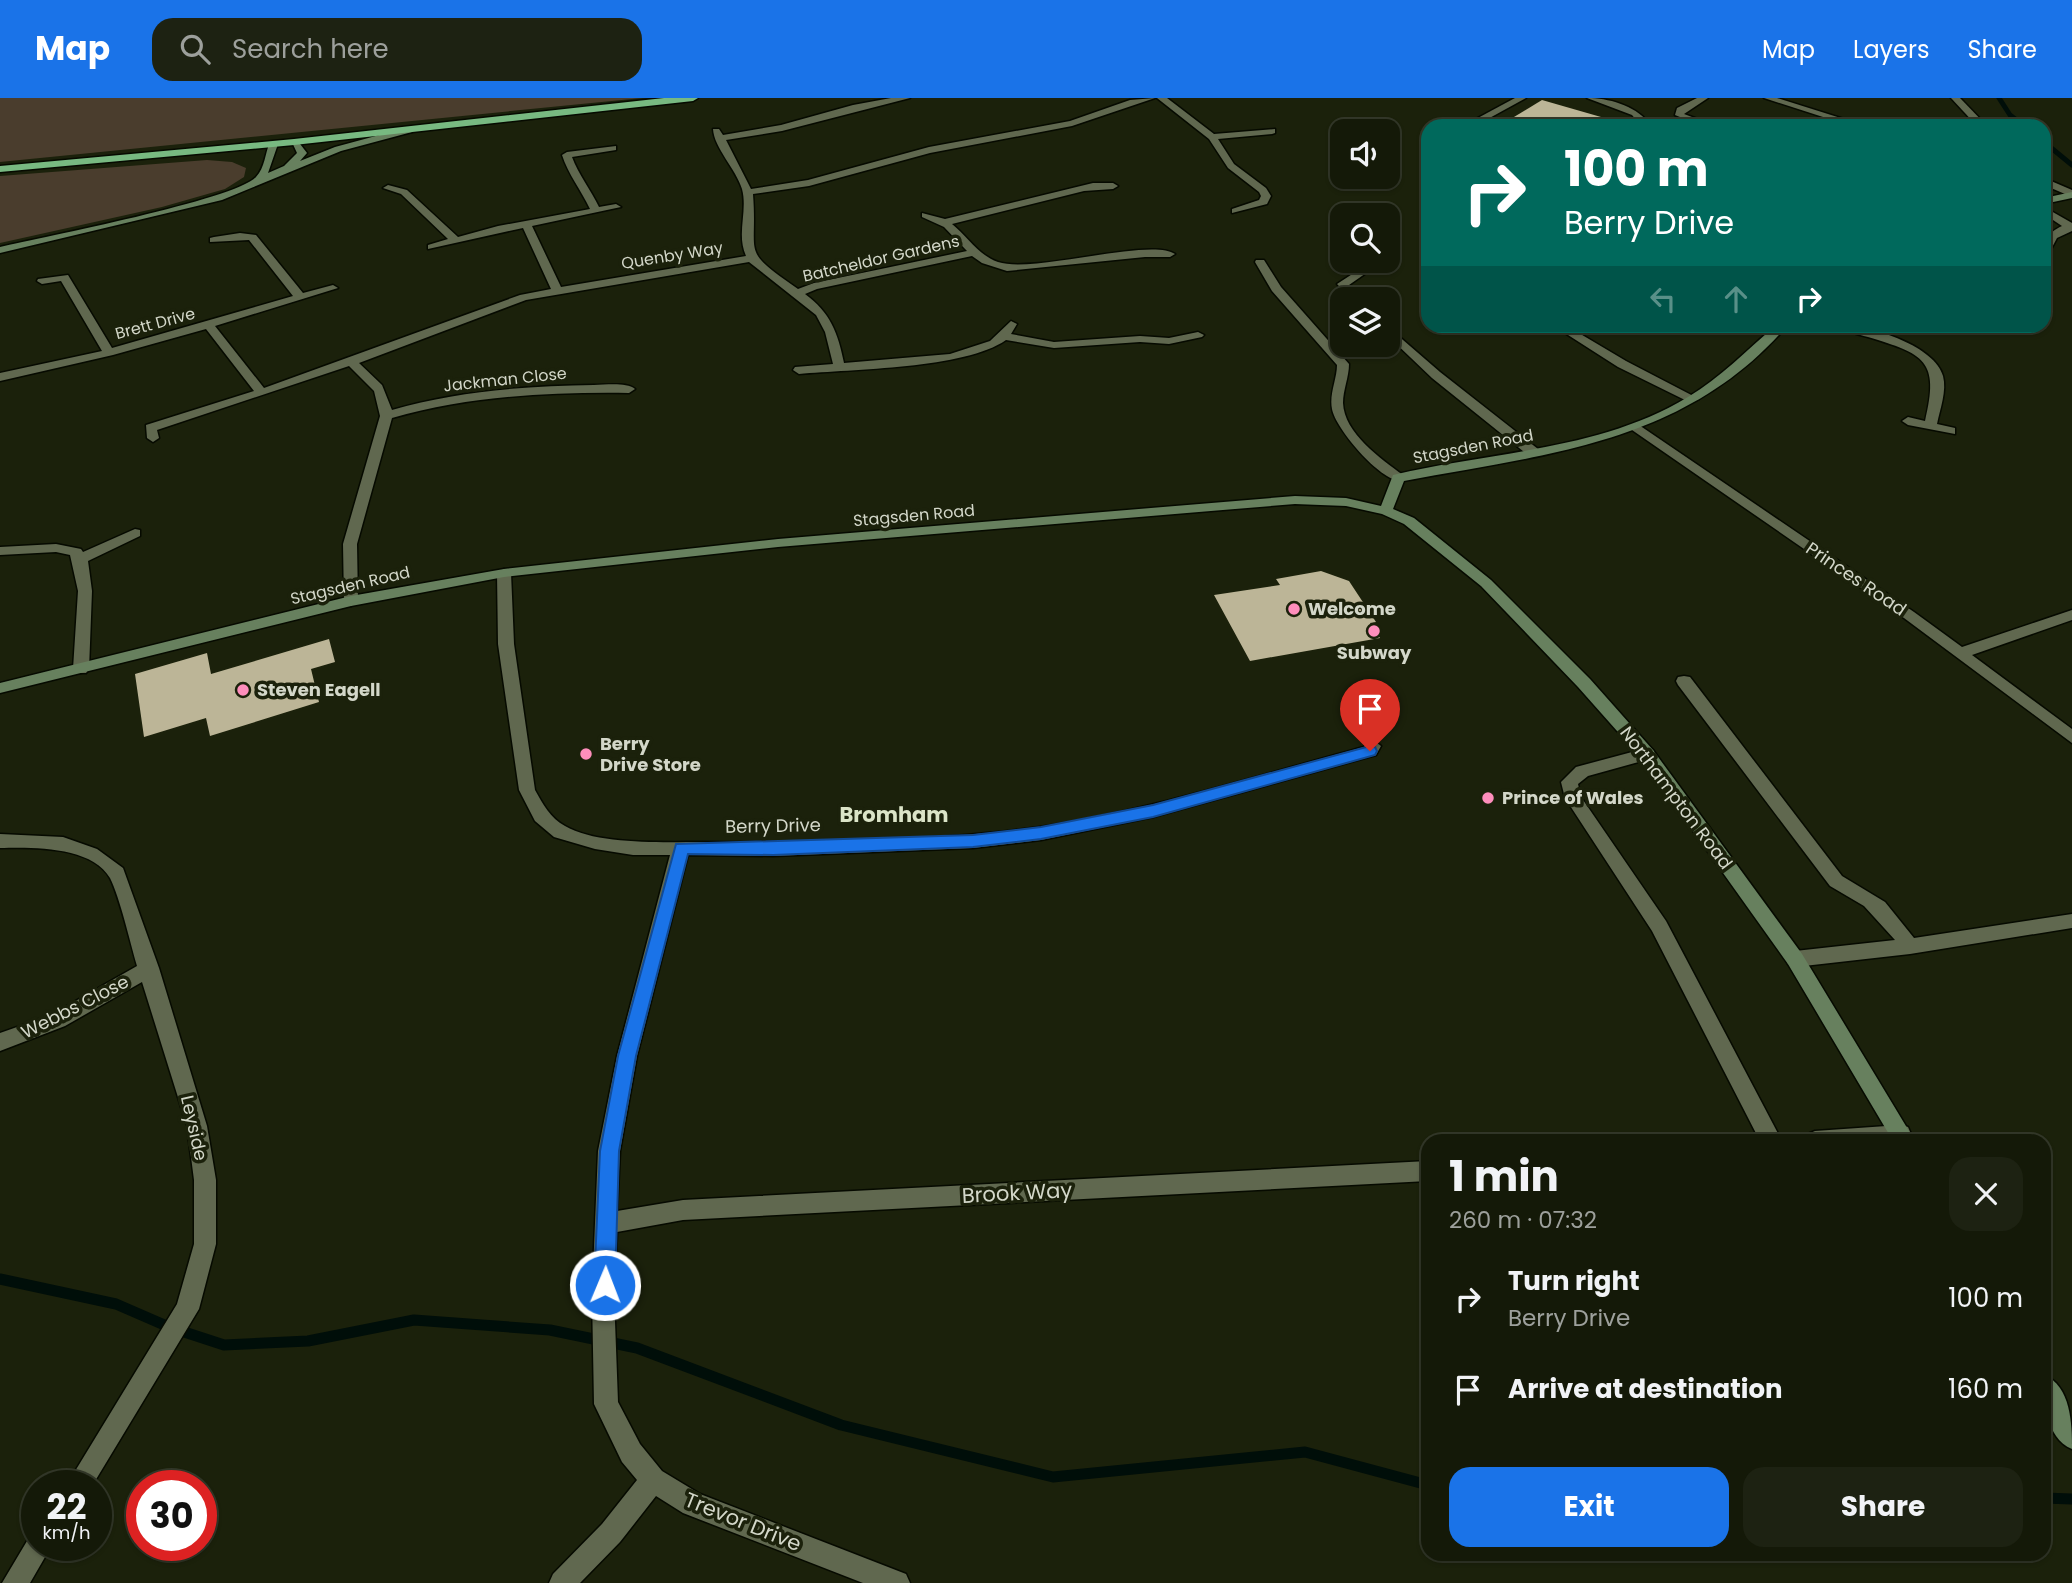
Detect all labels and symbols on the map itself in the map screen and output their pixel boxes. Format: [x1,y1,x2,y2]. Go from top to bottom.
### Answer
street label: Batcheldor Gardens [801,229,962,288]
street label: Quenby Way [620,236,725,275]
street label: Brett Drive [113,302,198,345]
street label: Jackman Close [442,362,568,397]
street label: Stagsden Road [1411,424,1535,469]
street label: Stagsden Road [852,499,976,532]
street label: Princes Road [1801,536,1911,621]
street label: Stagsden Road [288,561,412,610]
place label: Welcome [1308,596,1396,621]
marker: Welcome [1286,601,1302,617]
marker: Subway [1366,623,1382,639]
place label: Subway [1337,640,1412,665]
place label: Steven Eagell [257,677,381,702]
pin [1340,679,1400,751]
marker: Steven Eagell [235,682,251,698]
street label: Northampton Road [1614,721,1738,874]
place label: Berry Drive Store [600,731,701,777]
marker: Berry Drive Store [578,746,594,762]
place label: Prince of Wales [1502,785,1644,810]
marker: Prince of Wales [1480,790,1496,806]
district label: Bromham [839,800,949,829]
street label: Berry Drive [725,812,821,839]
street label: Webbs Close [17,969,133,1044]
street label: Leyside [175,1093,214,1163]
street label: Brook Way [961,1175,1073,1210]
position arrow [568,1248,642,1322]
speed limit sign: 30 [126,1470,217,1561]
street label: Trevor Drive [680,1485,806,1558]

